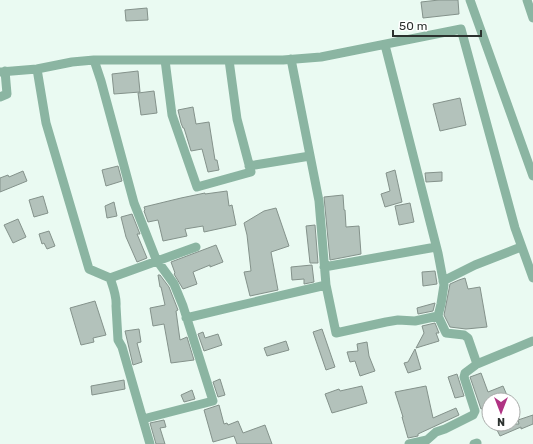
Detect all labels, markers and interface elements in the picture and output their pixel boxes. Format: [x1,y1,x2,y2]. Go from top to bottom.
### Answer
scale bar [393,12,481,38]
text: 50 m [399,19,427,33]
north arrow [481,392,521,432]
text: N [497,415,505,428]

